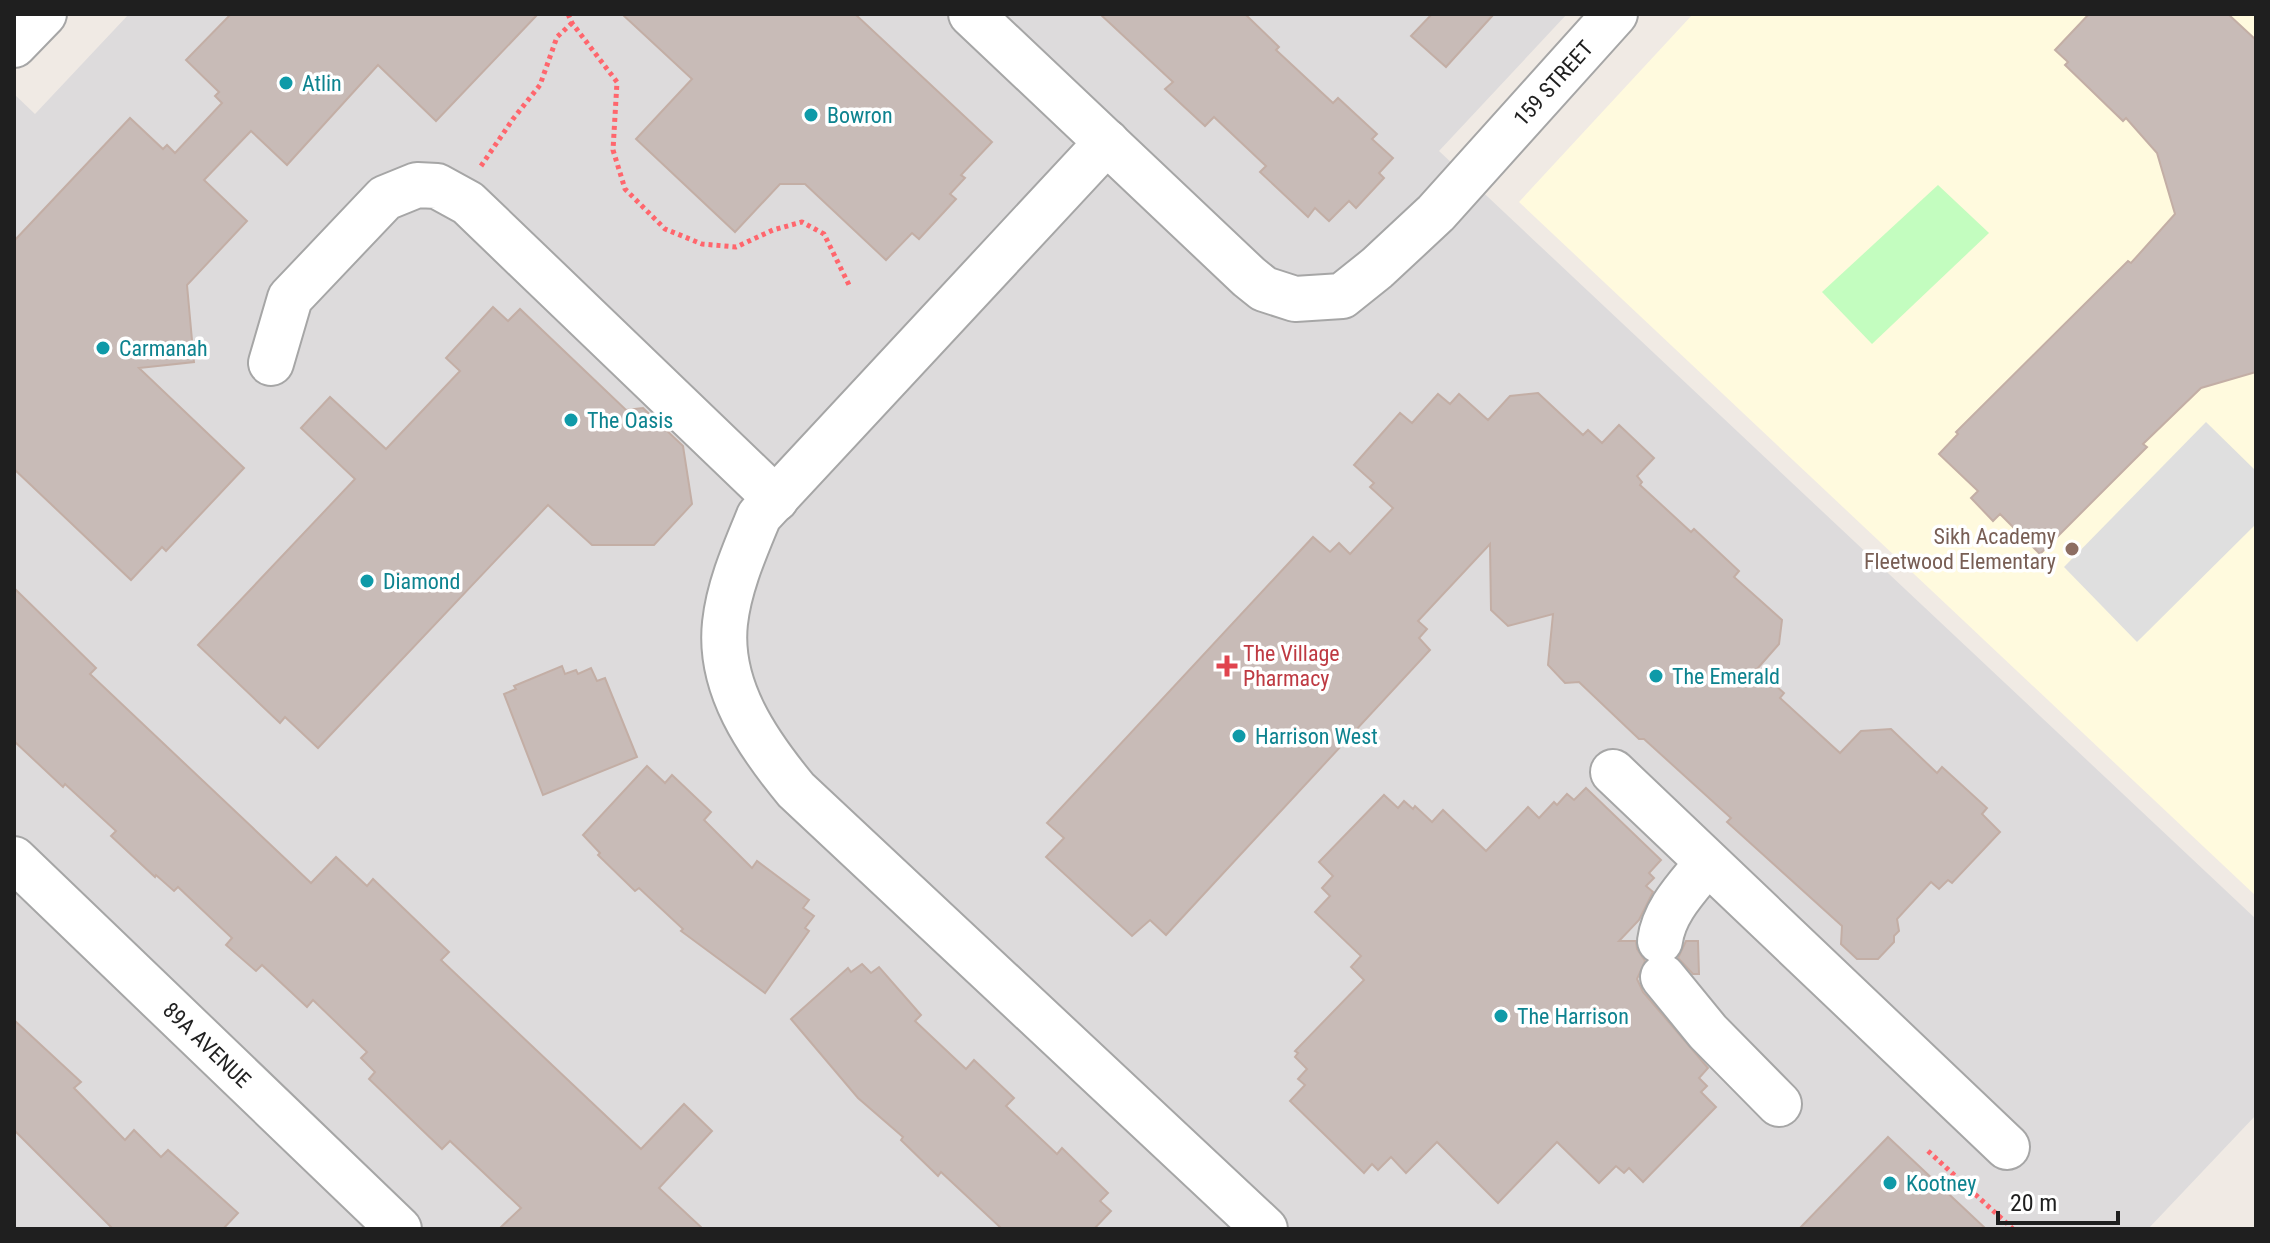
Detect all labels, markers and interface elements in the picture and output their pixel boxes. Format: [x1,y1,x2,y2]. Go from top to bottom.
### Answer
street label: 159 STREET [1509,36,1598,131]
place label: Atlin [302,71,342,96]
marker: Atlin [277,74,295,92]
place label: Bowron [827,103,893,128]
marker: Bowron [802,106,820,124]
place label: Carmanah [119,336,208,361]
marker: Carmanah [94,339,112,357]
place label: The Oasis [587,408,673,433]
marker: The Oasis [562,411,580,429]
place label: Sikh Academy Fleetwood Elementary [1864,524,2056,574]
marker: Sikh Academy Fleetwood Elementary [2063,540,2081,558]
place label: Diamond [383,569,460,594]
marker: Diamond [358,572,376,590]
place label: The Village Pharmacy [1243,641,1340,691]
marker: The Village Pharmacy [1218,657,1236,675]
place label: The Emerald [1672,664,1780,689]
marker: The Emerald [1647,667,1665,685]
place label: Harrison West [1255,724,1378,749]
marker: Harrison West [1230,727,1248,745]
street label: 89A AVENUE [158,997,256,1093]
place label: The Harrison [1517,1004,1629,1029]
marker: The Harrison [1492,1007,1510,1025]
place label: Kootney [1906,1171,1976,1196]
marker: Kootney [1881,1174,1899,1192]
scale bar [1998,1175,2118,1225]
text: 20 m [2010,1189,2057,1217]

